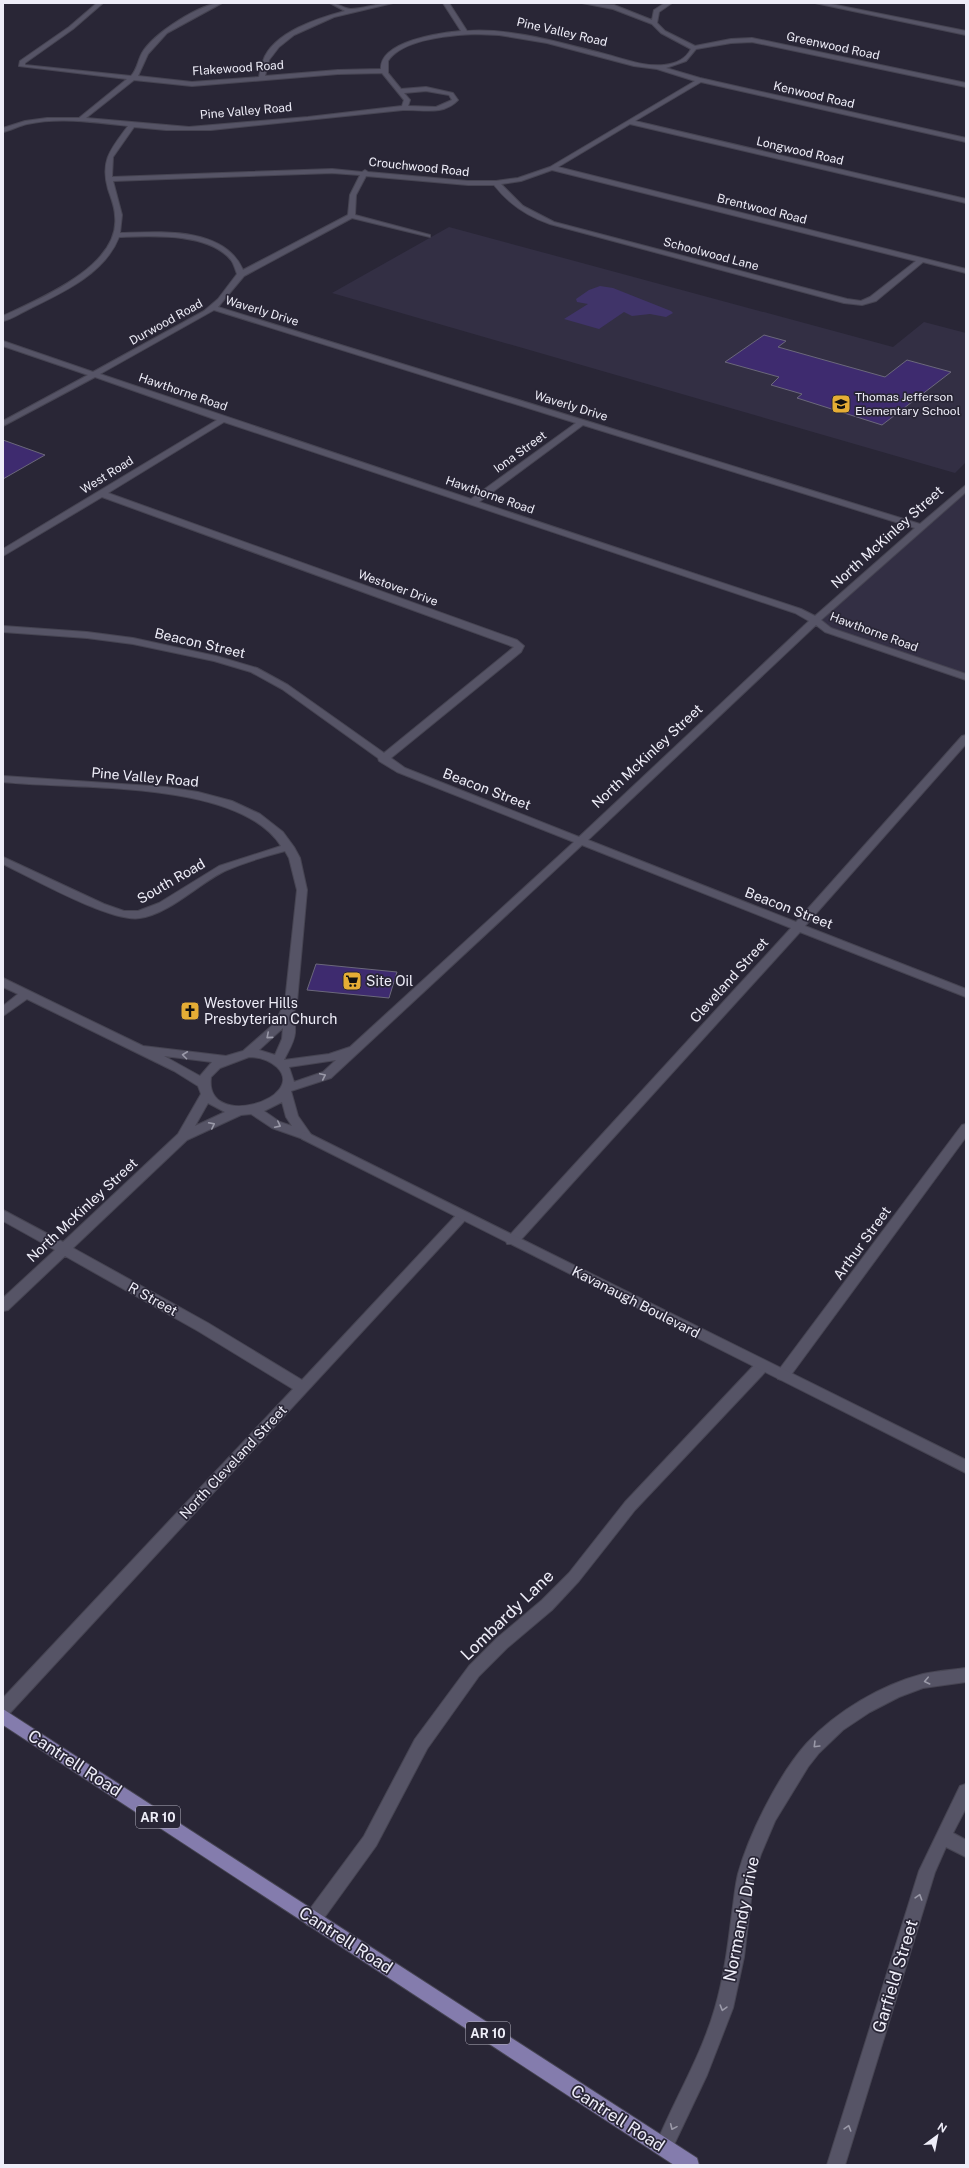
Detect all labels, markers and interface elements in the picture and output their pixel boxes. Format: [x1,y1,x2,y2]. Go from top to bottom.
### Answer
street label: Pine Valley Road [515,15,609,49]
street label: Greenwood Road [785,29,881,63]
street label: Flakewood Road [192,58,284,78]
street label: Kenwood Road [772,79,856,111]
street label: Pine Valley Road [199,100,293,122]
street label: Longwood Road [755,134,845,168]
street label: Crouchwood Road [368,155,470,179]
street label: Brentwood Road [716,191,808,227]
street label: Schoolwood Lane [662,235,761,274]
street label: Waverly Drive [224,293,301,329]
street label: Durwood Road [127,296,205,348]
street label: Hawthorne Road [137,370,229,414]
street label: Waverly Drive [533,388,610,424]
place label: Thomas Jefferson Elementary School [855,390,961,418]
school or university icon: Thomas Jefferson Elementary School [830,393,852,415]
street label: Iona Street [491,428,549,476]
street label: West Road [78,453,136,497]
street label: Hawthorne Road [444,473,536,517]
street label: North McKinley Street [828,483,946,591]
street label: Westover Drive [356,567,440,609]
street label: Hawthorne Road [828,610,920,654]
street label: Beacon Street [153,625,247,661]
street label: North McKinley Street [589,701,705,811]
street label: Pine Valley Road [91,764,199,790]
street label: Beacon Street [441,765,533,813]
street label: South Road [134,855,208,907]
street label: Beacon Street [743,884,835,932]
street label: Cleveland Street [687,934,771,1026]
supermarket icon: Site Oil [341,970,363,992]
place label: Site Oil [366,973,413,989]
place label: Westover Hills Presbyterian Church [204,995,337,1027]
church icon: Westover Hills Presbyterian Church [179,1000,201,1022]
one-way arrow [266,1032,274,1039]
one-way arrow [182,1051,188,1060]
one-way arrow [319,1073,327,1081]
one-way arrow [274,1120,281,1128]
one-way arrow [208,1122,215,1129]
street label: North McKinley Street [24,1155,140,1265]
street label: Arthur Street [830,1203,894,1283]
street label: Kavanaugh Boulevard [569,1263,703,1341]
street label: R Street [126,1279,180,1319]
street label: North Cleveland Street [176,1402,290,1522]
street label: Lombardy Lane [456,1566,558,1664]
one-way arrow [924,1676,931,1684]
street label: Cantrell Road [24,1725,126,1801]
one-way arrow [813,1740,821,1748]
road number: AR 10 [136,1806,180,1828]
street label: Normandy Drive [719,1855,763,1983]
one-way arrow [915,1893,923,1900]
street label: Cantrell Road [295,1902,397,1978]
street label: Garfield Street [868,1917,922,2035]
one-way arrow [719,2004,728,2011]
road number: AR 10 [466,2022,510,2044]
street label: Cantrell Road [567,2080,669,2156]
north arrow [917,2116,957,2156]
text: N [935,2120,949,2135]
one-way arrow [670,2123,678,2130]
one-way arrow [843,2124,852,2131]

